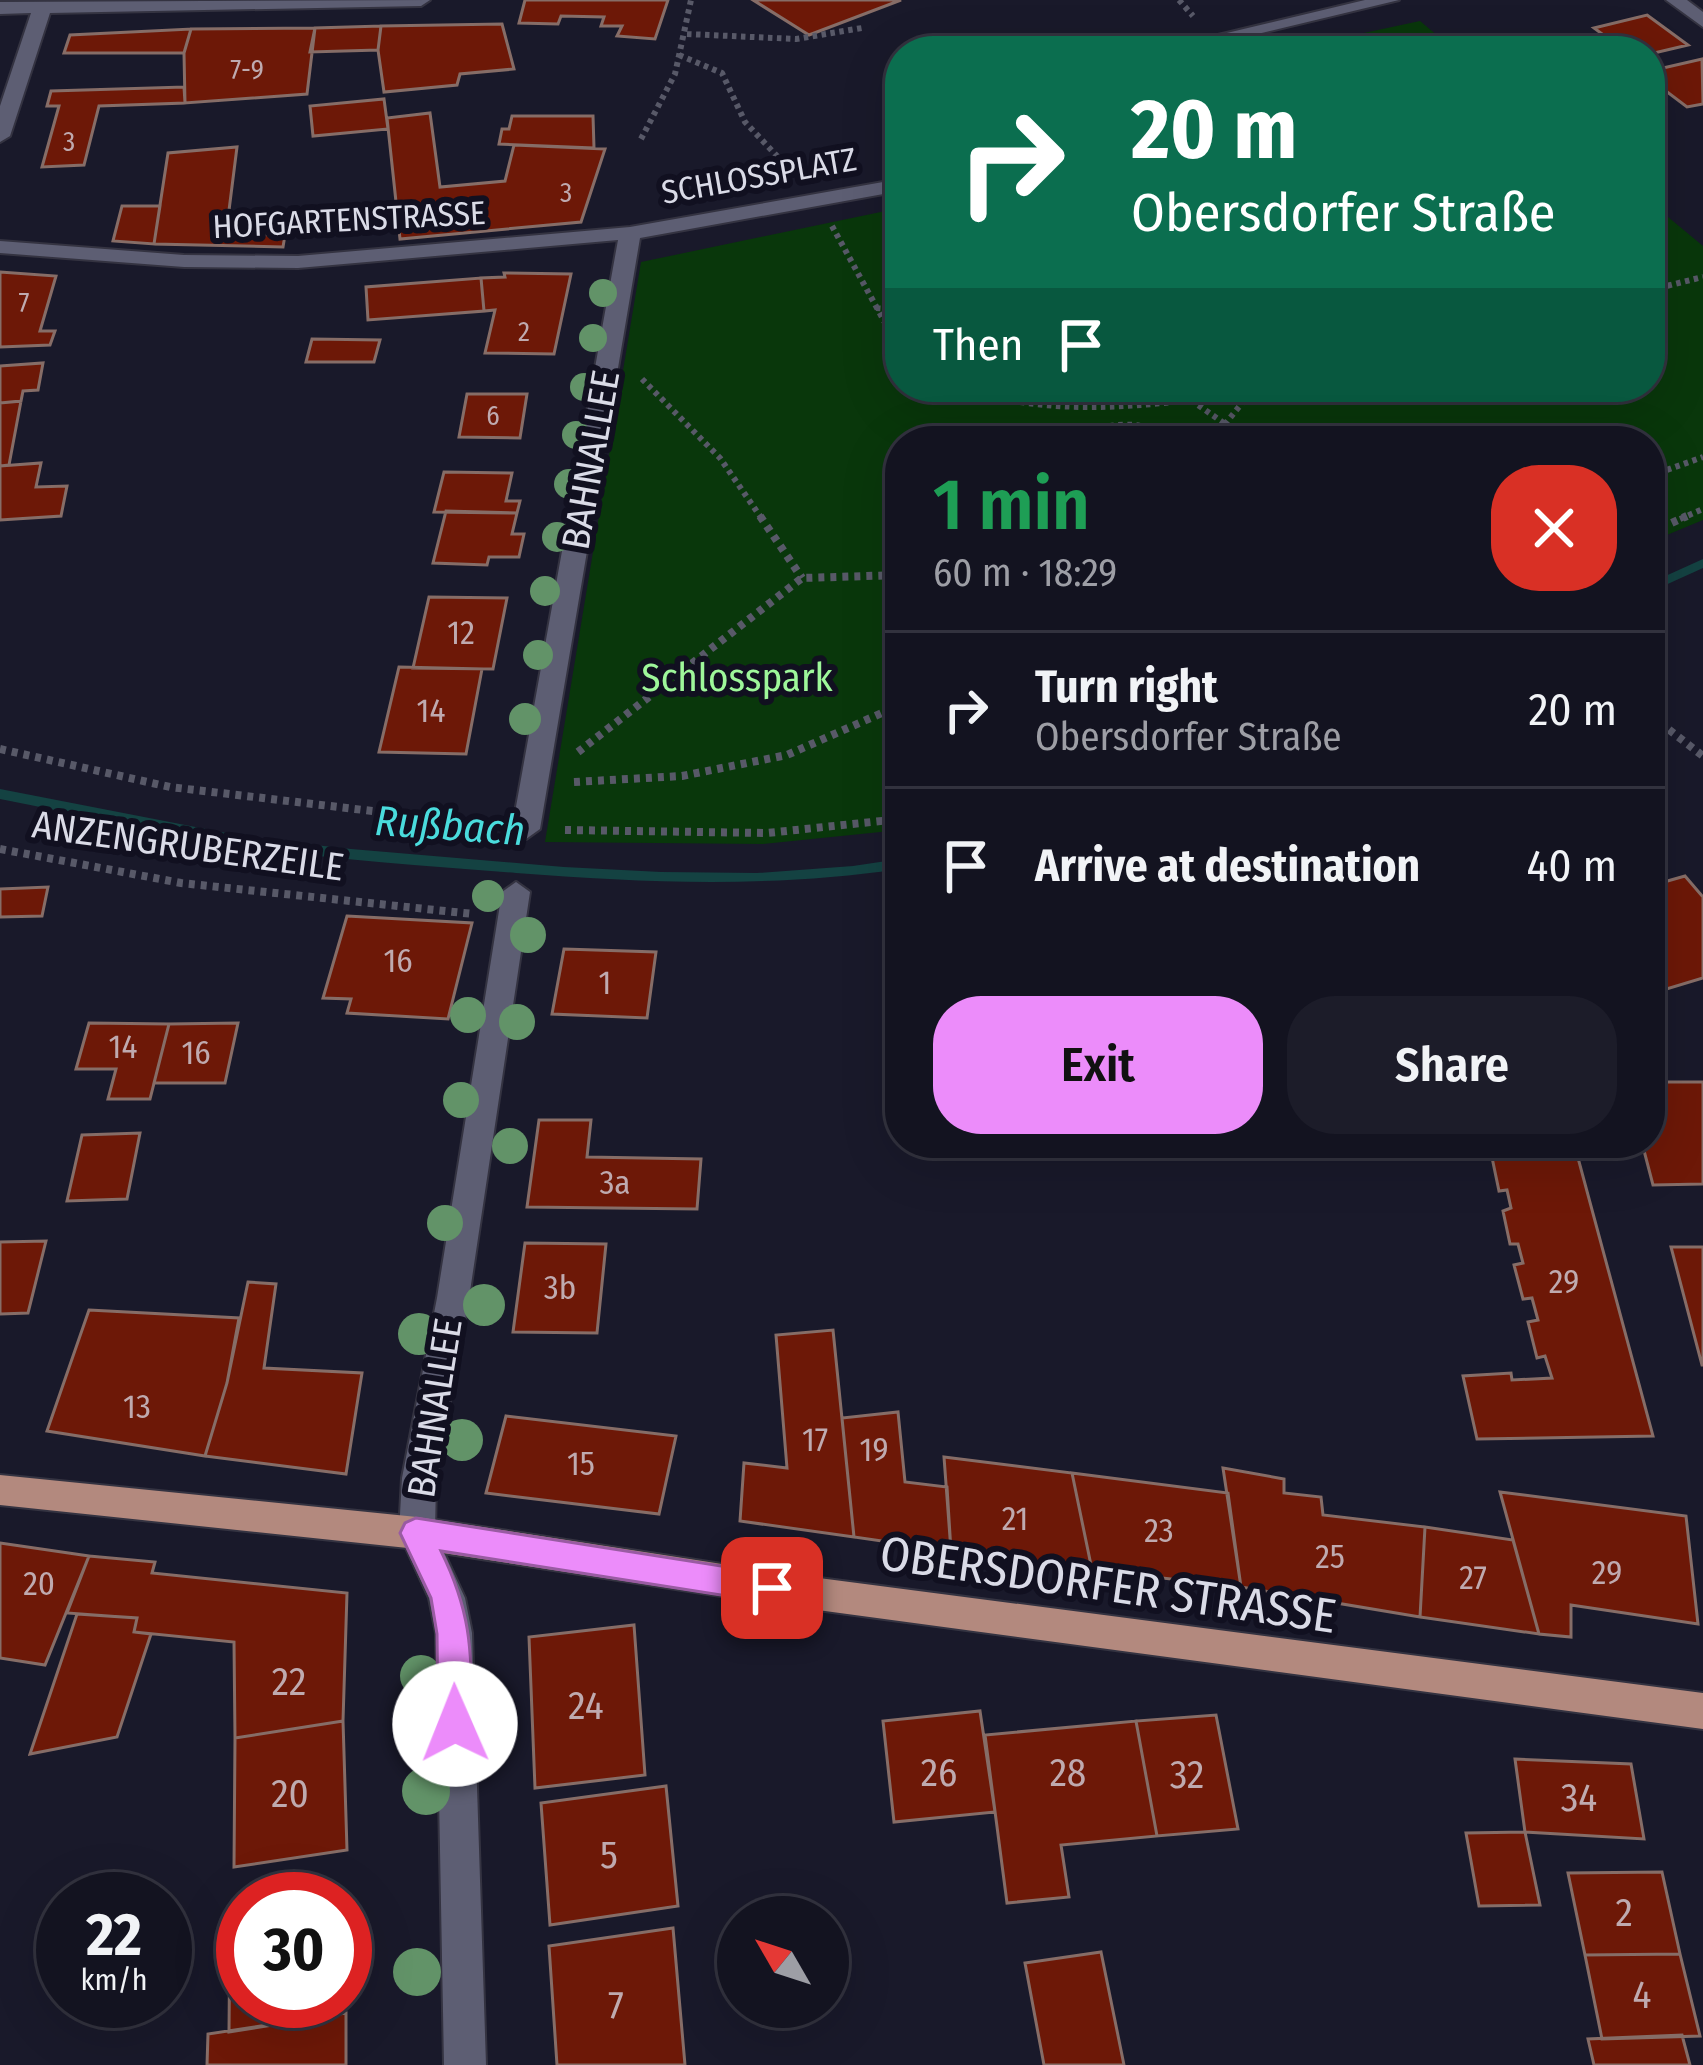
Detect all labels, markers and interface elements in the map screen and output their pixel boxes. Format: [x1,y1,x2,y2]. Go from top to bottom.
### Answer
house number: 7-9 [230,54,264,86]
text: 20 m [1131,79,1297,180]
icon: right [933,84,1089,240]
house number: 3 [63,126,75,158]
street label: SCHLOSSPLATZ [658,139,860,213]
house number: 3 [560,177,572,209]
text: Obersdorfer Straße [1131,181,1556,245]
street label: HOFGARTENSTRASSE [212,193,486,247]
house number: 7 [19,287,30,319]
icon: arrive [1048,312,1114,378]
house number: 2 [518,316,530,348]
text: Then [933,318,1024,372]
street label: BAHNALLEE [553,367,629,553]
house number: 6 [486,400,500,432]
text: 1 min [933,462,1090,548]
button: close [1491,465,1617,591]
text: 60 m · 18:29 [933,550,1117,596]
house number: 12 [447,613,475,653]
park label: Schlosspark [641,655,834,701]
text: Turn right [1035,660,1218,714]
icon: right [933,677,999,743]
text: 20 m [1529,683,1617,737]
house number: 14 [417,691,445,731]
text: Obersdorfer Straße [1035,714,1342,760]
water label: Rußbach [373,796,527,856]
street label: ANZENGRUBERZEILE [29,801,347,891]
icon: arrive [933,833,999,899]
text: Arrive at destination [1035,839,1420,893]
text: 40 m [1527,839,1617,893]
house number: 16 [383,941,413,981]
house number: 1 [599,963,611,1003]
button: Exit [933,996,1263,1134]
button: Share [1287,996,1617,1134]
house number: 14 [109,1027,137,1067]
house number: 16 [181,1033,211,1073]
house number: 3a [599,1163,631,1203]
house number: 29 [1549,1262,1579,1302]
house number: 3b [544,1268,576,1308]
street label: BAHNALLEE [398,1315,472,1501]
house number: 13 [123,1387,151,1427]
house number: 17 [802,1420,828,1460]
house number: 19 [860,1430,888,1470]
house number: 15 [567,1444,595,1484]
house number: 21 [1002,1499,1028,1539]
house number: 23 [1144,1511,1174,1551]
street label: OBERSDORFER STRASSE [876,1524,1340,1646]
pin [721,1537,823,1639]
house number: 25 [1315,1537,1345,1577]
house number: 29 [1592,1553,1622,1593]
icon: arrive [739,1555,805,1621]
house number: 27 [1459,1558,1487,1598]
house number: 20 [23,1564,55,1604]
house number: 22 [272,1659,306,1705]
position arrow [392,1661,518,1787]
house number: 24 [568,1683,604,1729]
house number: 26 [921,1750,957,1796]
house number: 28 [1050,1750,1086,1796]
house number: 32 [1170,1752,1204,1798]
house number: 20 [271,1771,309,1817]
house number: 34 [1561,1775,1597,1821]
house number: 5 [600,1832,618,1878]
speed limit sign: 30 [216,1872,372,2028]
house number: 2 [1615,1890,1633,1936]
north arrow [717,1896,849,2028]
map controls [717,1896,849,2028]
text: 22 [86,1899,142,1971]
text: km/h [81,1962,147,1998]
house number: 4 [1633,1972,1651,2018]
house number: 7 [608,1982,624,2028]

